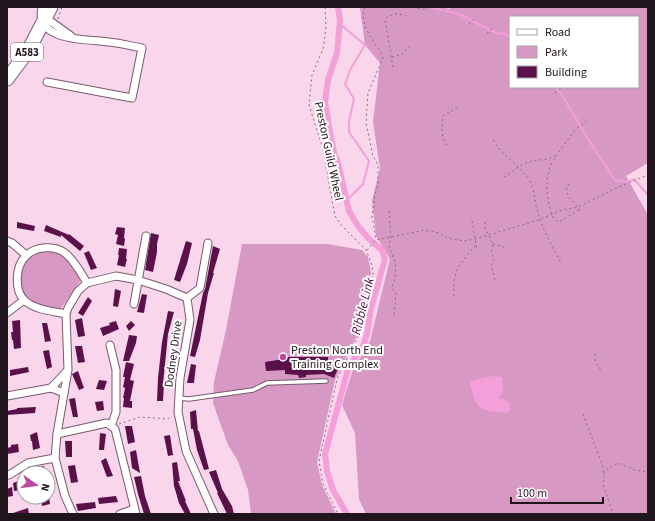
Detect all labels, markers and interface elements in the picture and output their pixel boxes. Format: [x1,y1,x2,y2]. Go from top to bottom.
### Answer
legend [509,16,639,88]
text: Road [545,24,571,41]
road number: A583 [11,43,43,61]
text: Park [545,44,567,61]
text: Building [545,64,587,81]
street label: Preston Guild Wheel [310,100,347,202]
water label: Ribble Link [347,275,379,337]
street label: Dodney Drive [160,320,187,388]
place label: Preston North End Training Complex [291,342,383,373]
marker: Preston North End Training Complex [278,352,288,362]
north arrow [16,465,56,505]
scale bar [511,479,603,505]
text: N [37,482,53,493]
text: 100 m [517,485,547,502]

